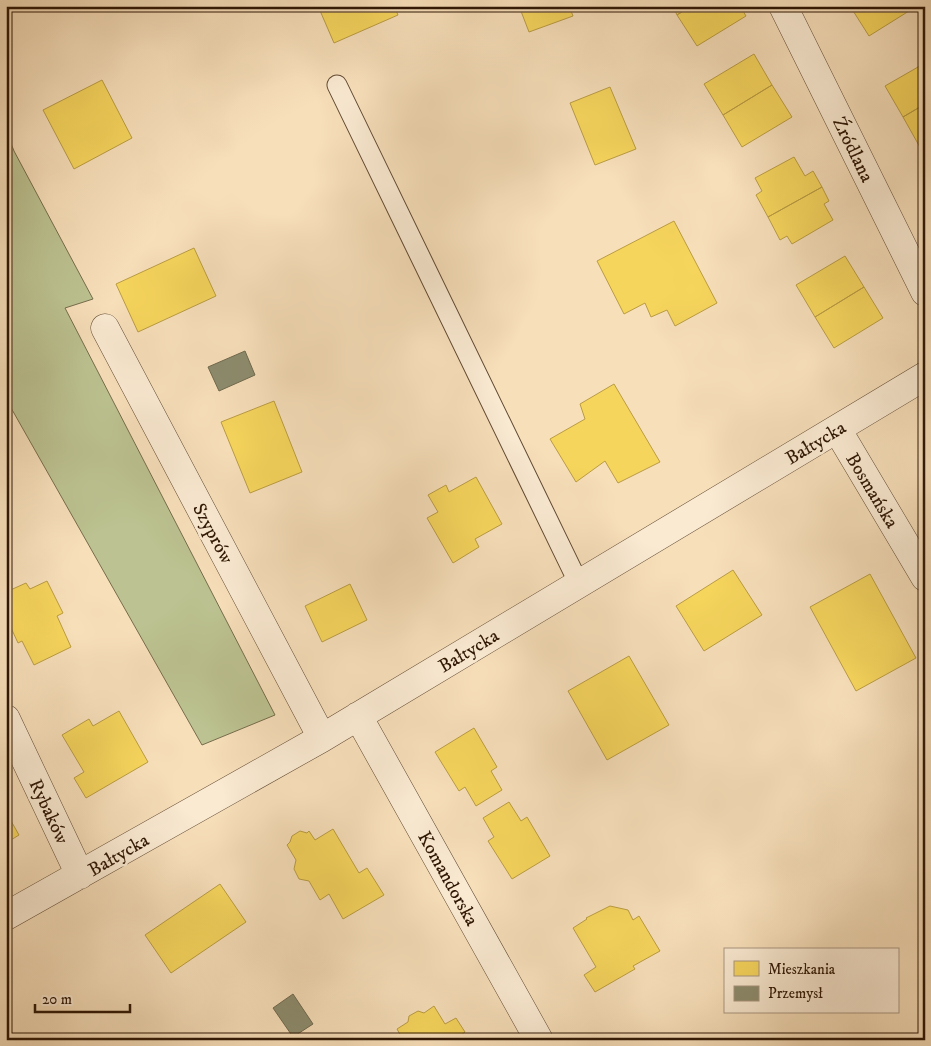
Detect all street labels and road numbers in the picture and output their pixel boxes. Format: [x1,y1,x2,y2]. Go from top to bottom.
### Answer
street label: Źródlana [827,112,880,186]
street label: Bałtycka [781,416,850,470]
street label: Bosmańska [840,449,903,533]
street label: Szyprów [187,500,238,568]
street label: Bałtycka [434,624,503,678]
street label: Rybaków [24,776,74,848]
street label: Komandorska [412,828,483,930]
street label: Bałtycka [84,829,153,882]

